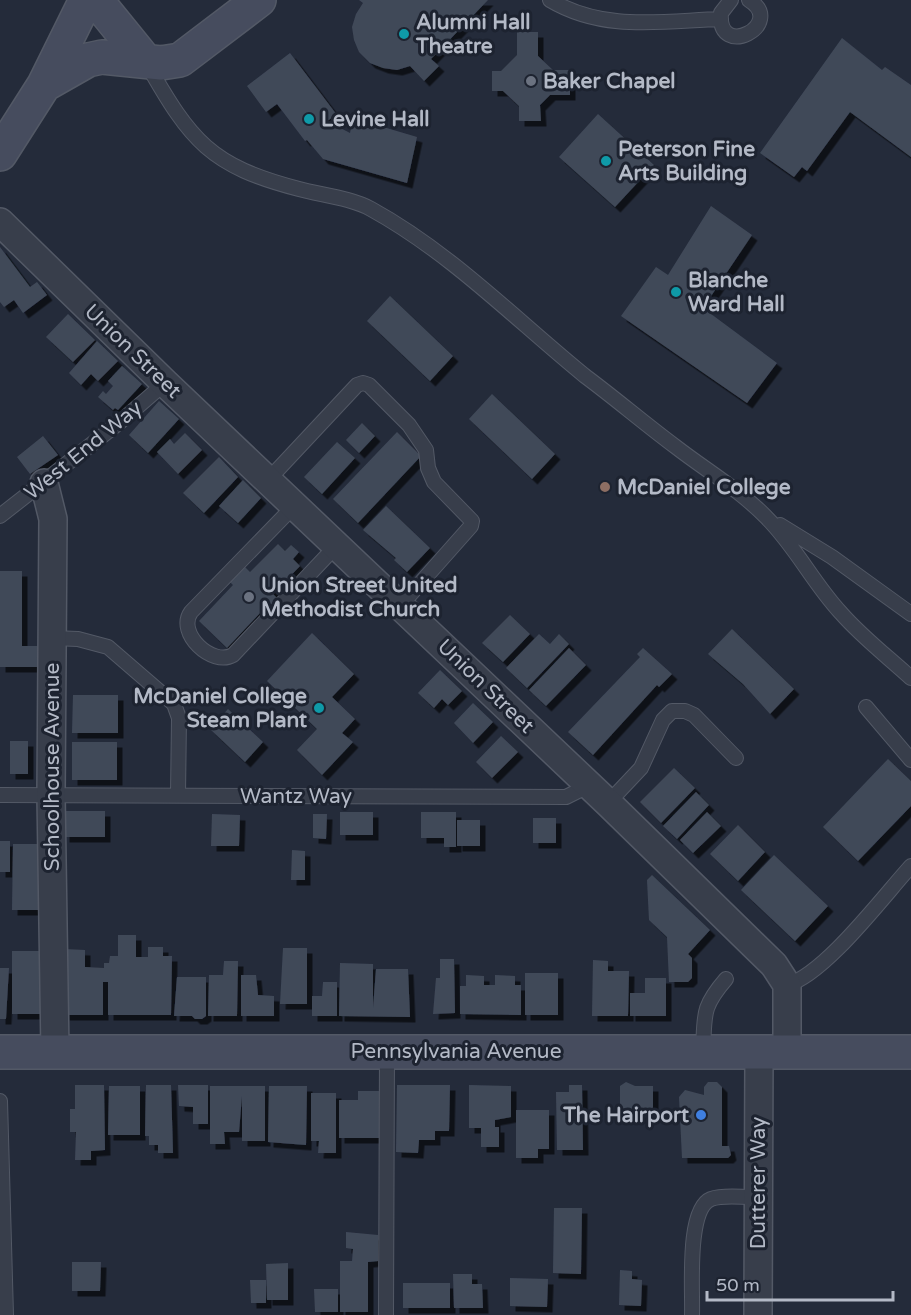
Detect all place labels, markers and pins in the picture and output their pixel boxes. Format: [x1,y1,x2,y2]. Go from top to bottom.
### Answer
place label: Alumni Hall Theatre [415,10,530,59]
marker: Alumni Hall Theatre [397,27,411,41]
place label: Baker Chapel [543,69,676,94]
marker: Baker Chapel [524,74,538,88]
place label: Levine Hall [321,107,430,132]
marker: Levine Hall [302,112,316,126]
place label: Peterson Fine Arts Building [618,137,755,186]
marker: Peterson Fine Arts Building [599,154,613,168]
place label: Blanche Ward Hall [688,268,785,317]
marker: Blanche Ward Hall [669,285,683,299]
place label: McDaniel College [617,475,791,500]
marker: McDaniel College [598,480,612,494]
place label: Union Street United Methodist Church [261,573,458,622]
marker: Union Street United Methodist Church [242,590,256,604]
place label: McDaniel College Steam Plant [133,684,307,733]
marker: McDaniel College Steam Plant [312,701,326,715]
place label: The Hairport [562,1103,689,1128]
marker: The Hairport [694,1108,708,1122]

